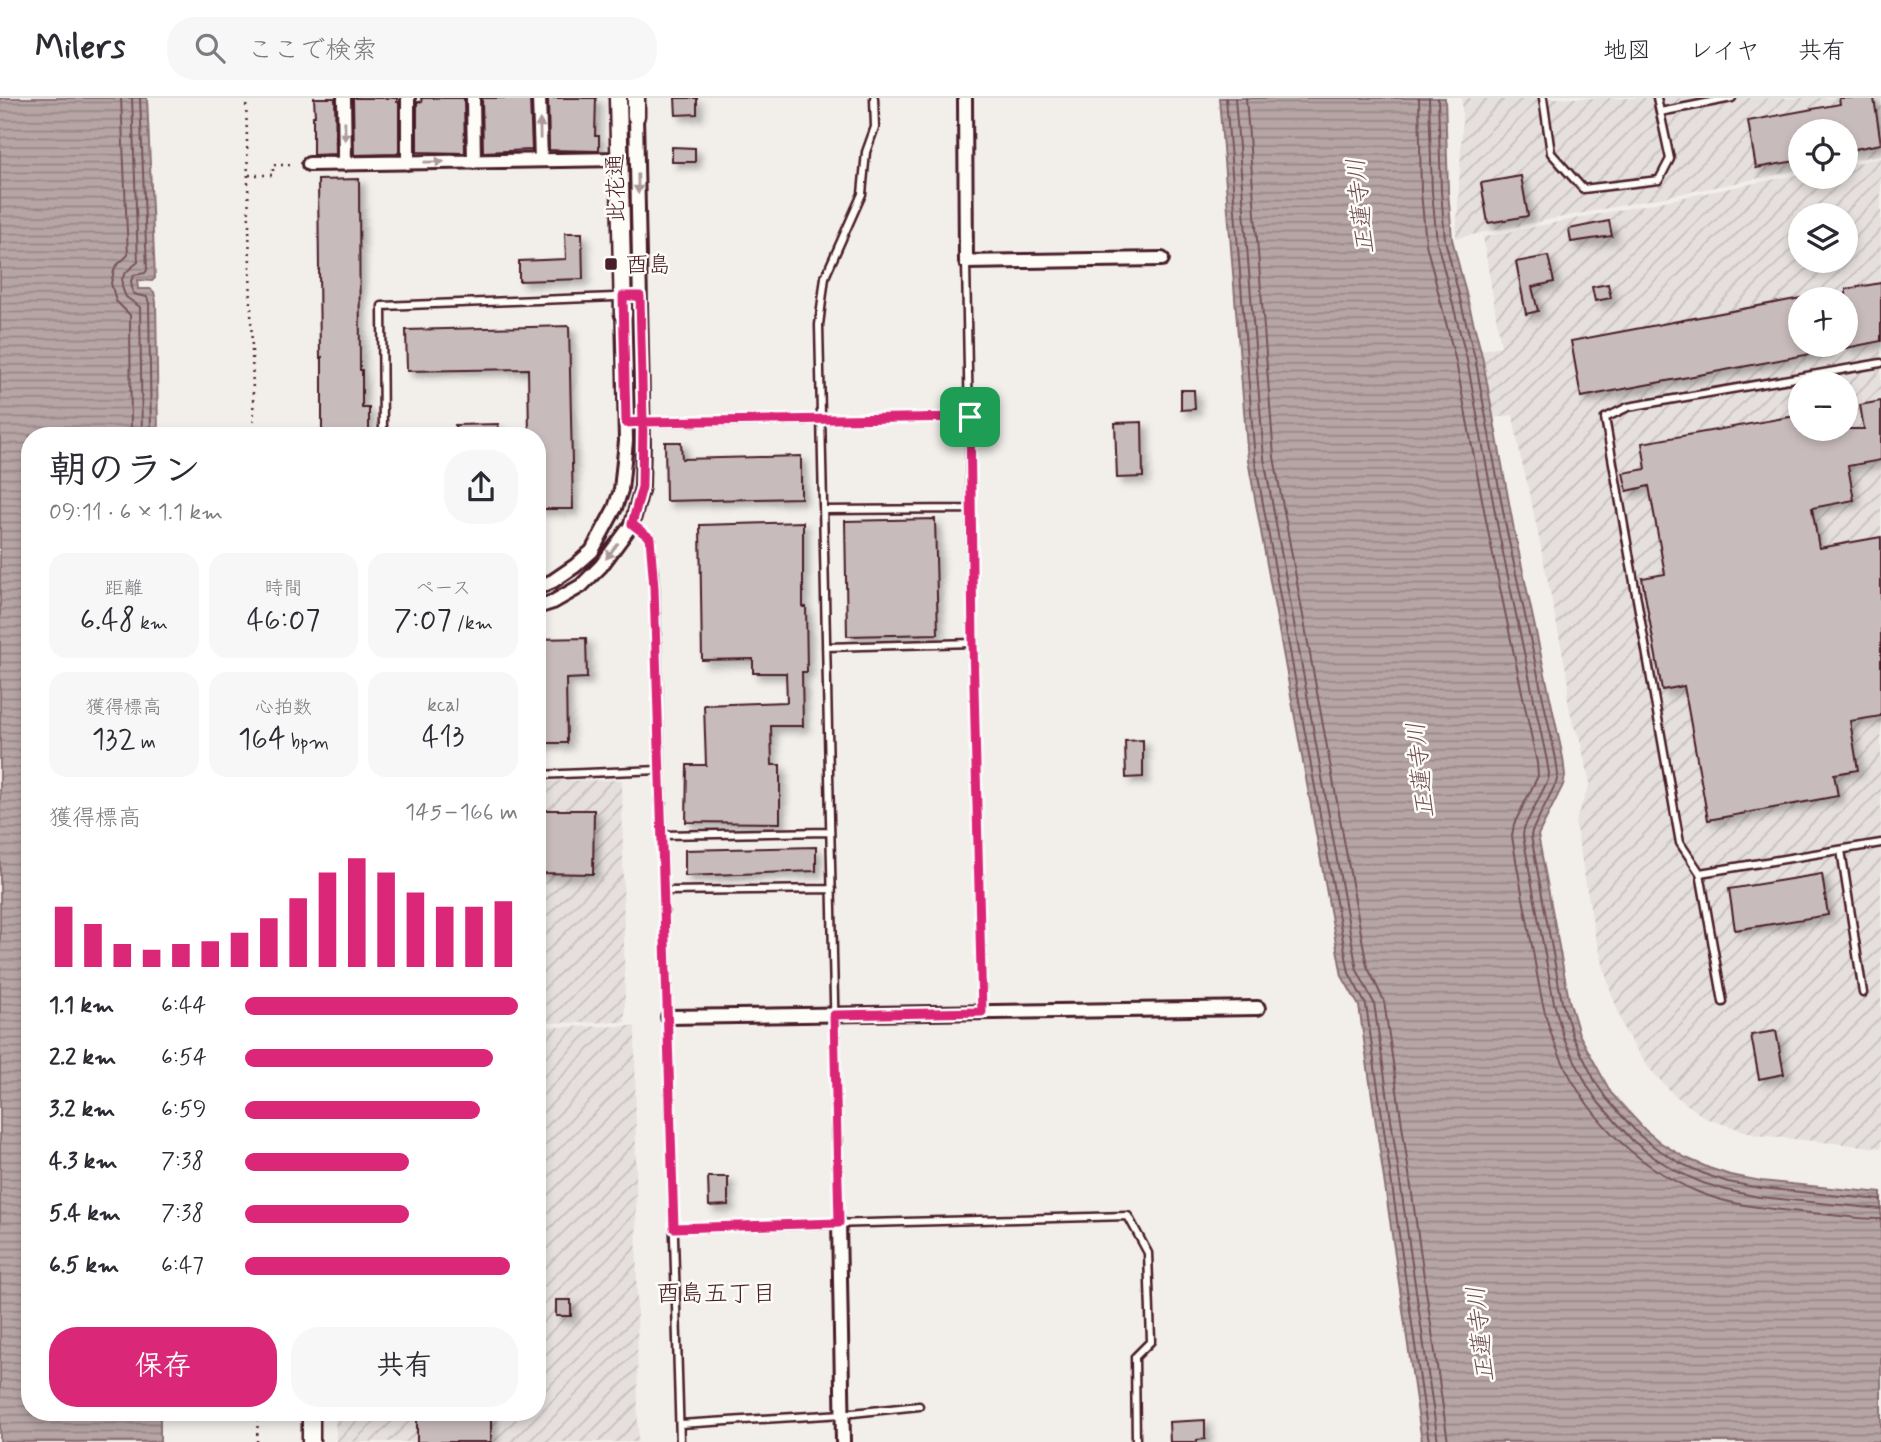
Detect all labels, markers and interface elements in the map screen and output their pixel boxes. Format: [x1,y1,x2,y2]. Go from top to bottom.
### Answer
search box [167,17,657,80]
text: Milers [35,26,125,70]
icon: search [191,29,229,67]
text: ここで検索 [247,34,377,68]
text: 地図 [1603,36,1651,67]
text: レイヤ [1689,36,1760,67]
text: 共有 [1798,36,1846,67]
one-way arrow [534,118,546,140]
map controls [1788,119,1858,441]
button: locate [1788,119,1858,189]
one-way arrow [339,120,350,142]
street label: 此花通 [601,153,633,223]
water label: 正蓮寺川 [1341,156,1382,255]
one-way arrow [423,157,445,168]
one-way arrow [632,173,643,195]
button: layers [1788,203,1858,273]
place label: 酉島 [625,251,671,281]
marker: 酉島 [603,256,619,272]
button: + [1788,287,1858,357]
button: − [1788,371,1858,441]
pin [940,387,1000,447]
icon: arrive [951,398,989,436]
text: 朝のラン [49,447,201,496]
button: share [444,450,518,524]
text: 09:11 · 6 × 1.1 km [49,498,223,528]
one-way arrow [605,541,620,559]
text: 距離 [105,576,143,601]
text: 時間 [264,576,303,601]
text: ペース [415,576,471,601]
text: 6.48 [80,601,135,640]
text: 46:07 [247,601,320,640]
text: 7:07 [394,601,452,640]
text: km [135,611,168,636]
text: /km [452,611,493,636]
text: kcal [427,693,459,718]
text: 獲得標高 [86,695,162,720]
text: 心拍数 [255,695,312,720]
text: 413 [422,718,464,757]
text: 132 [92,720,136,759]
text: 164 [238,720,286,759]
water label: 正蓮寺川 [1401,720,1442,819]
text: m [136,730,156,755]
text: bpm [286,730,329,755]
text: 145–166 m [405,798,518,828]
text: 獲得標高 [49,804,141,834]
text: 1.1 km [49,991,114,1021]
text: 6:44 [161,991,206,1021]
text: 2.2 km [49,1043,116,1073]
text: 6:54 [161,1043,207,1073]
text: 3.2 km [49,1095,115,1125]
text: 6:59 [161,1095,206,1125]
text: 4.3 km [49,1147,117,1177]
text: 7:38 [161,1147,204,1177]
text: 5.4 km [49,1199,121,1229]
text: 7:38 [161,1199,204,1229]
text: 6.5 km [49,1251,119,1281]
text: 6:47 [161,1251,204,1281]
district label: 酉島五丁目 [656,1279,776,1310]
water label: 正蓮寺川 [1461,1284,1502,1383]
button: 保存 [49,1327,277,1407]
button: 共有 [291,1327,518,1407]

